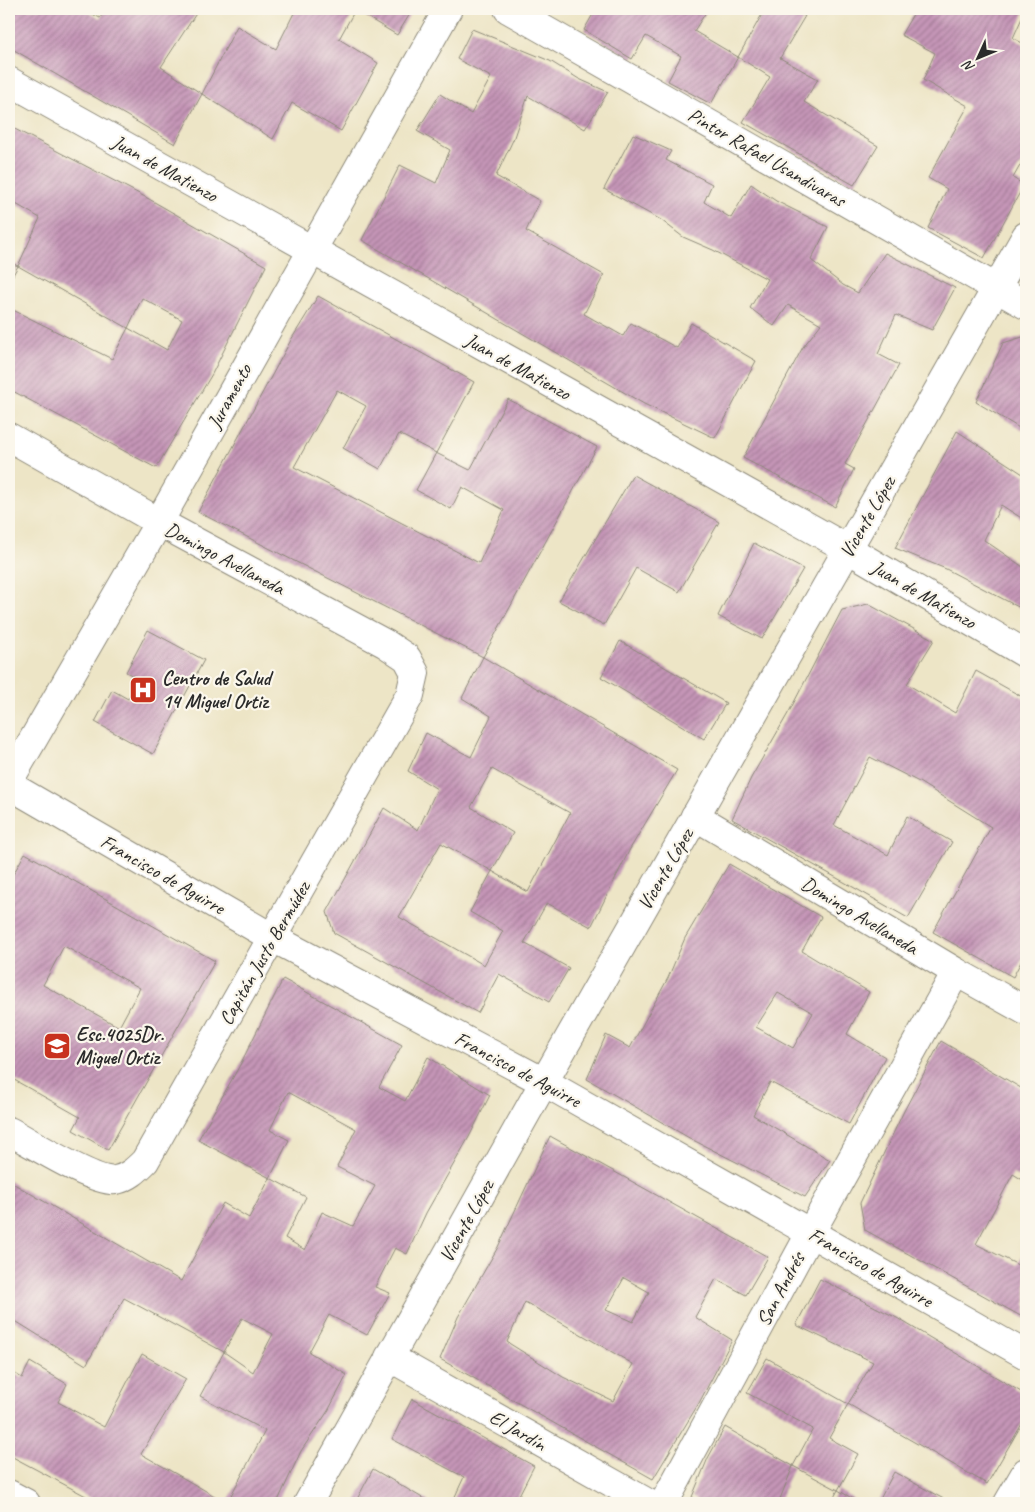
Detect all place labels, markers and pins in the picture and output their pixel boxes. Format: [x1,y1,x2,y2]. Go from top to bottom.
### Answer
place label: Centro de Salud 14 Miguel Ortiz [162,666,274,714]
hospital icon: Centro de Salud 14 Miguel Ortiz [128,675,158,705]
place label: Esc.4025Dr. Miguel Ortiz [76,1022,165,1070]
school or university icon: Esc.4025Dr. Miguel Ortiz [42,1031,72,1061]

